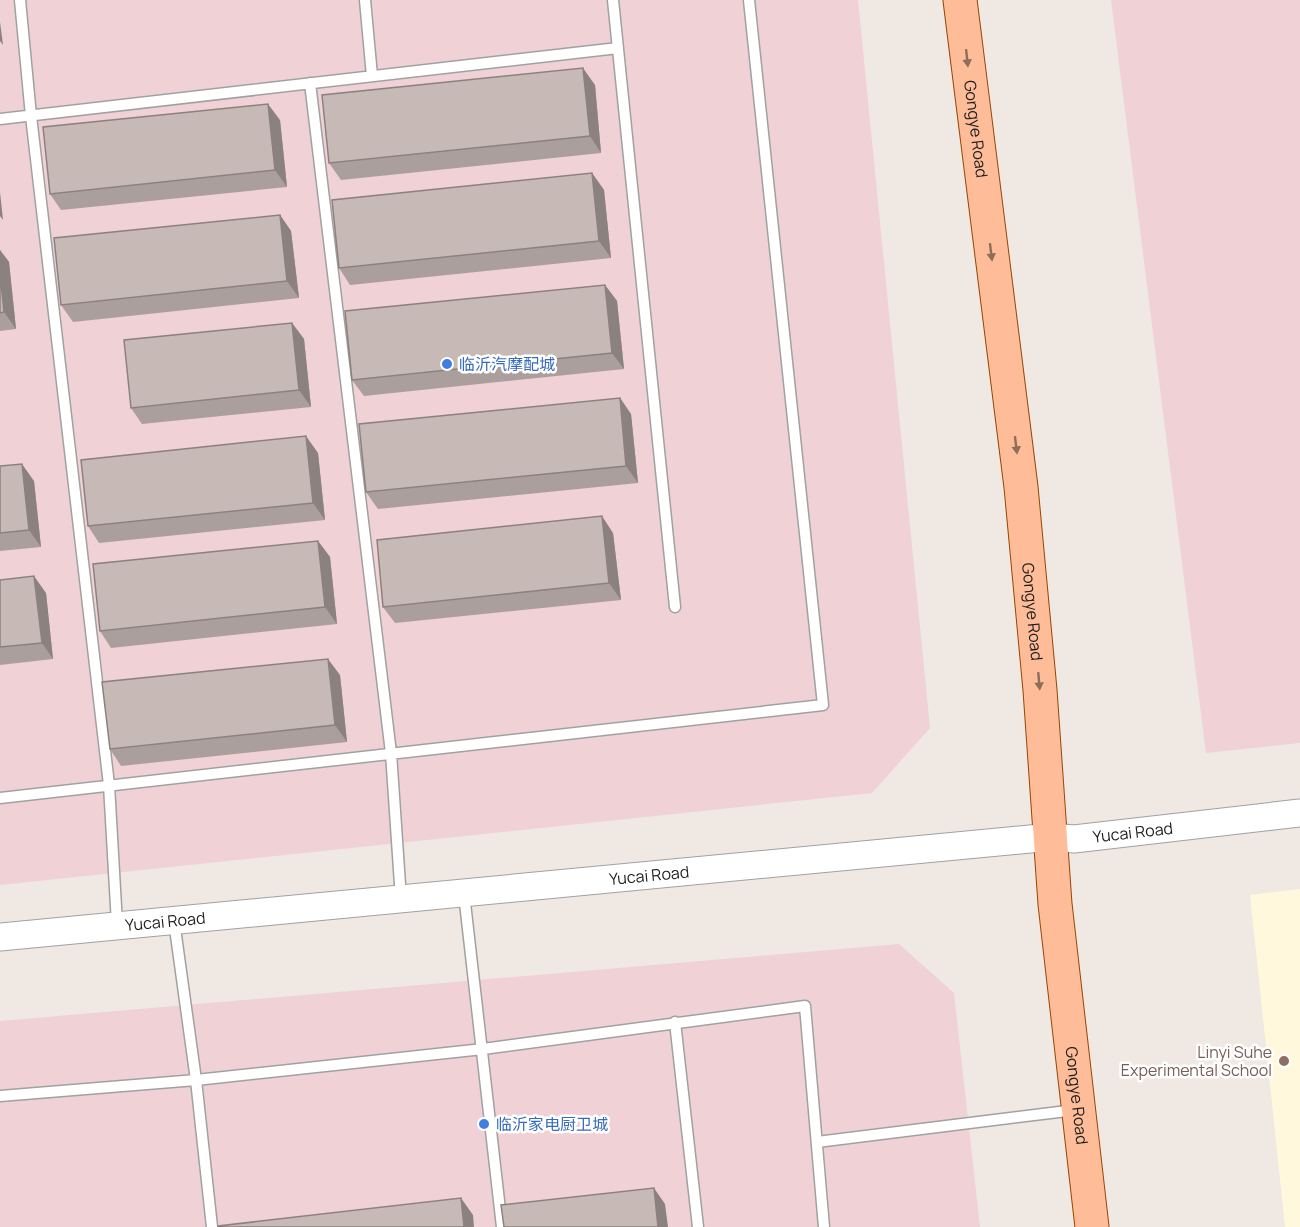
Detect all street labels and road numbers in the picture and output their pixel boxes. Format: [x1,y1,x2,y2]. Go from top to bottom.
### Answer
street label: Gongye Road [959,79,993,179]
street label: Gongye Road [1017,562,1048,662]
street label: Yucai Road [1092,817,1174,848]
street label: Yucai Road [608,860,690,890]
street label: Yucai Road [124,907,206,936]
street label: Gongye Road [1060,1045,1093,1146]

